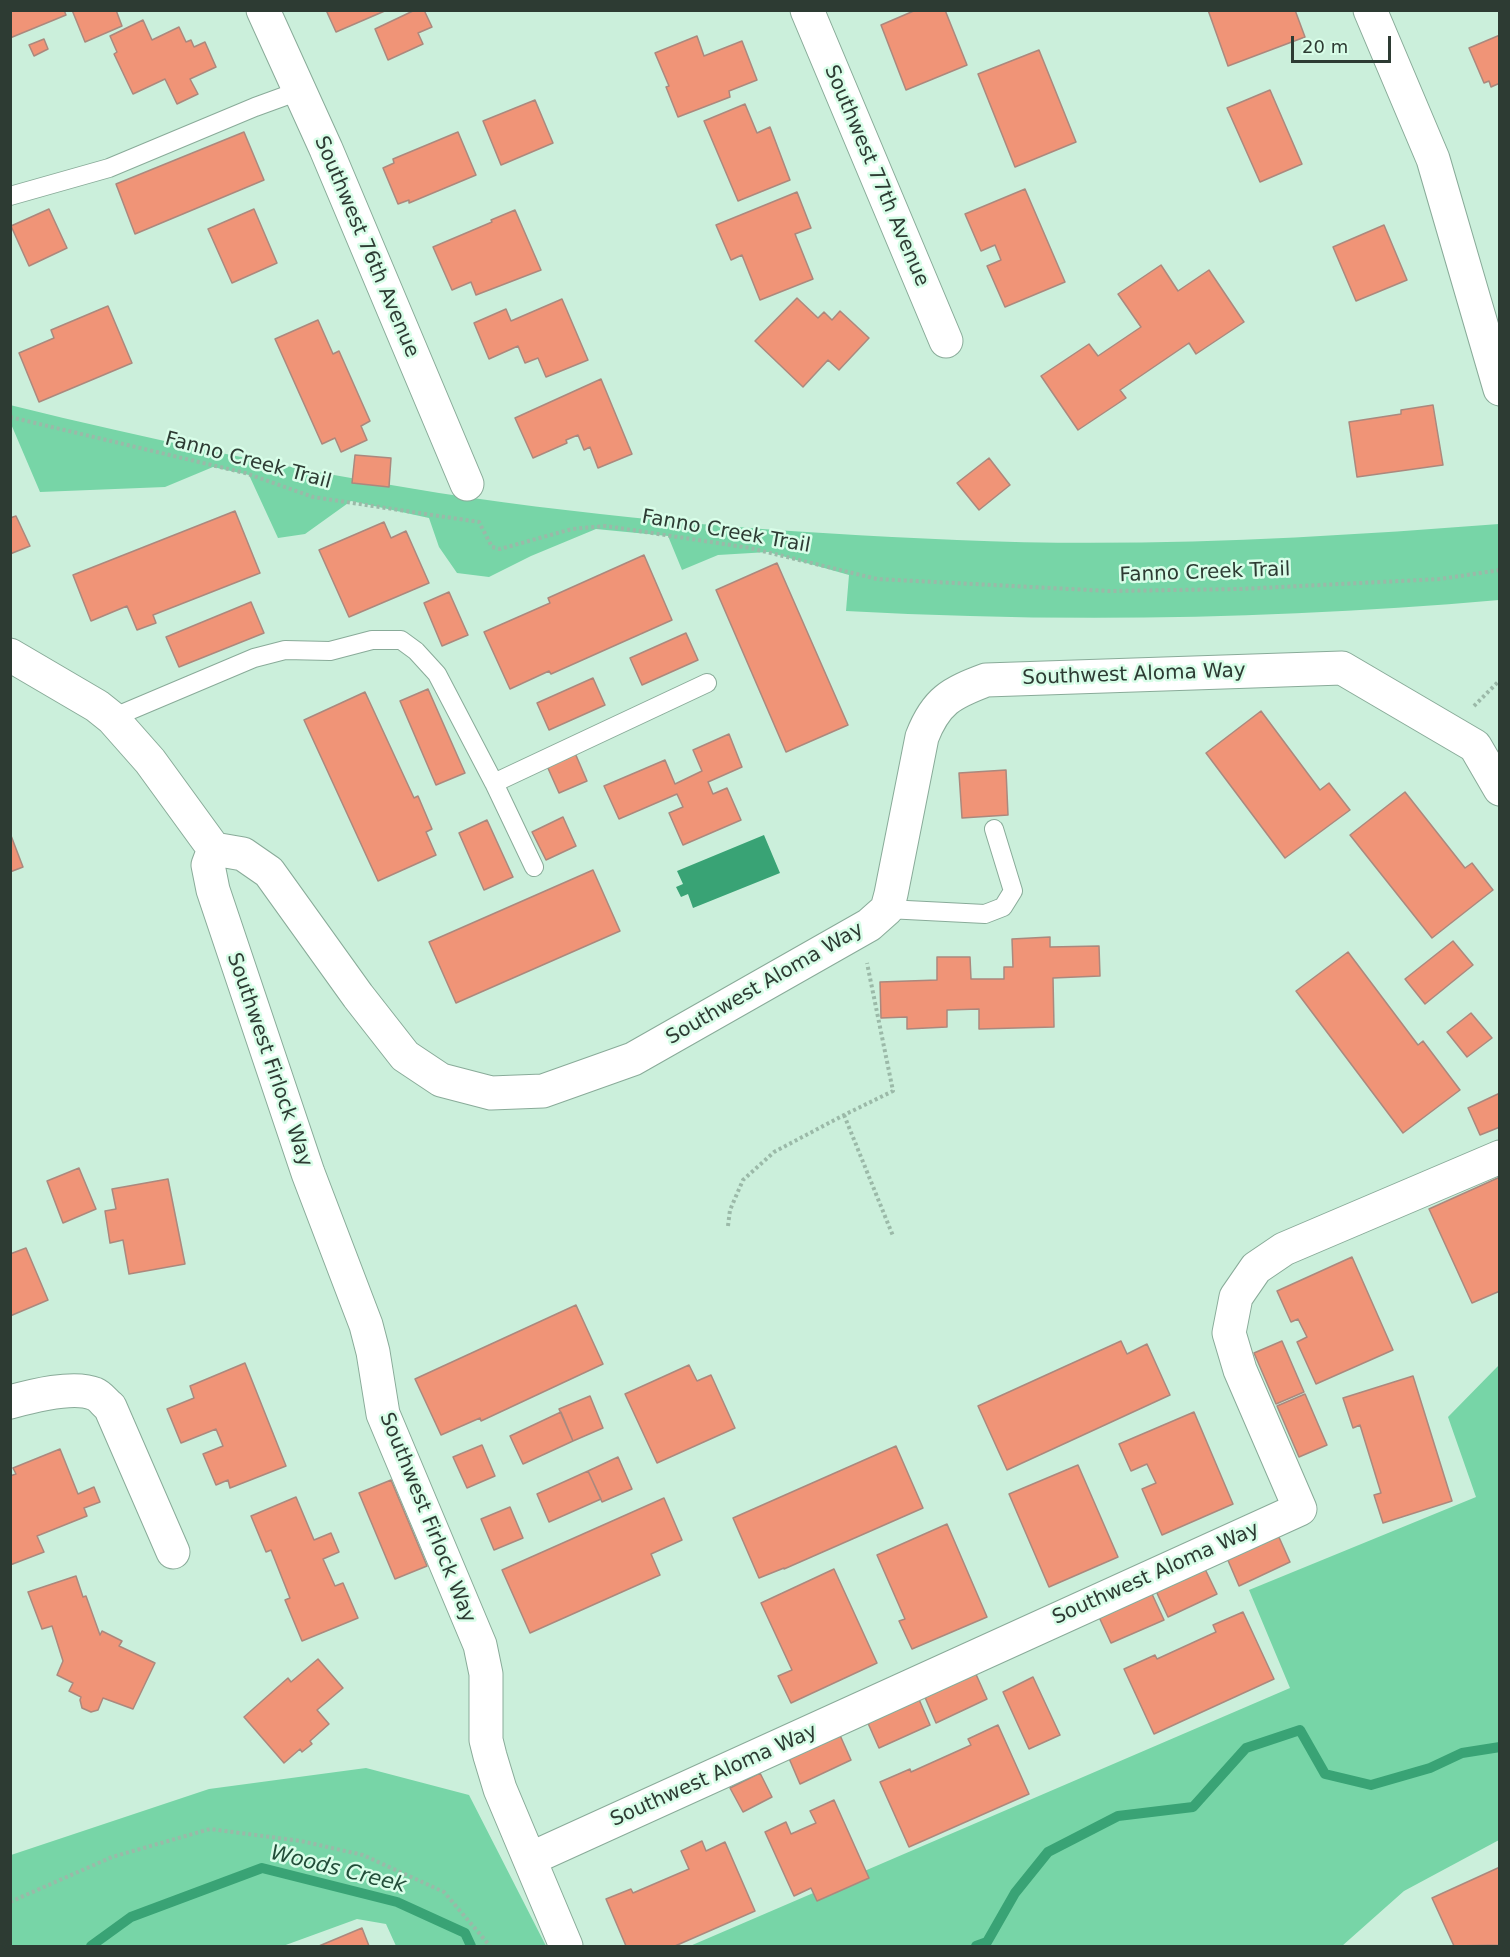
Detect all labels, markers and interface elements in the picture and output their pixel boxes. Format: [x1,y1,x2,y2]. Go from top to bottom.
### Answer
scale bar [1294,24,1394,62]
text: 20 m [1302,36,1348,57]
street label: Southwest 77th Avenue [818,62,934,290]
street label: Southwest 76th Avenue [308,133,424,361]
street label: Fanno Creek Trail [162,427,334,495]
street label: Fanno Creek Trail [640,505,812,559]
street label: Fanno Creek Trail [1119,558,1291,588]
street label: Southwest Aloma Way [1022,659,1246,691]
street label: Southwest Aloma Way [662,918,868,1050]
street label: Southwest Firlock Way [221,950,317,1170]
street label: Southwest Firlock Way [374,1409,480,1627]
street label: Southwest Aloma Way [1049,1518,1263,1630]
street label: Southwest Aloma Way [607,1720,821,1832]
water label: Woods Creek [268,1841,408,1899]

